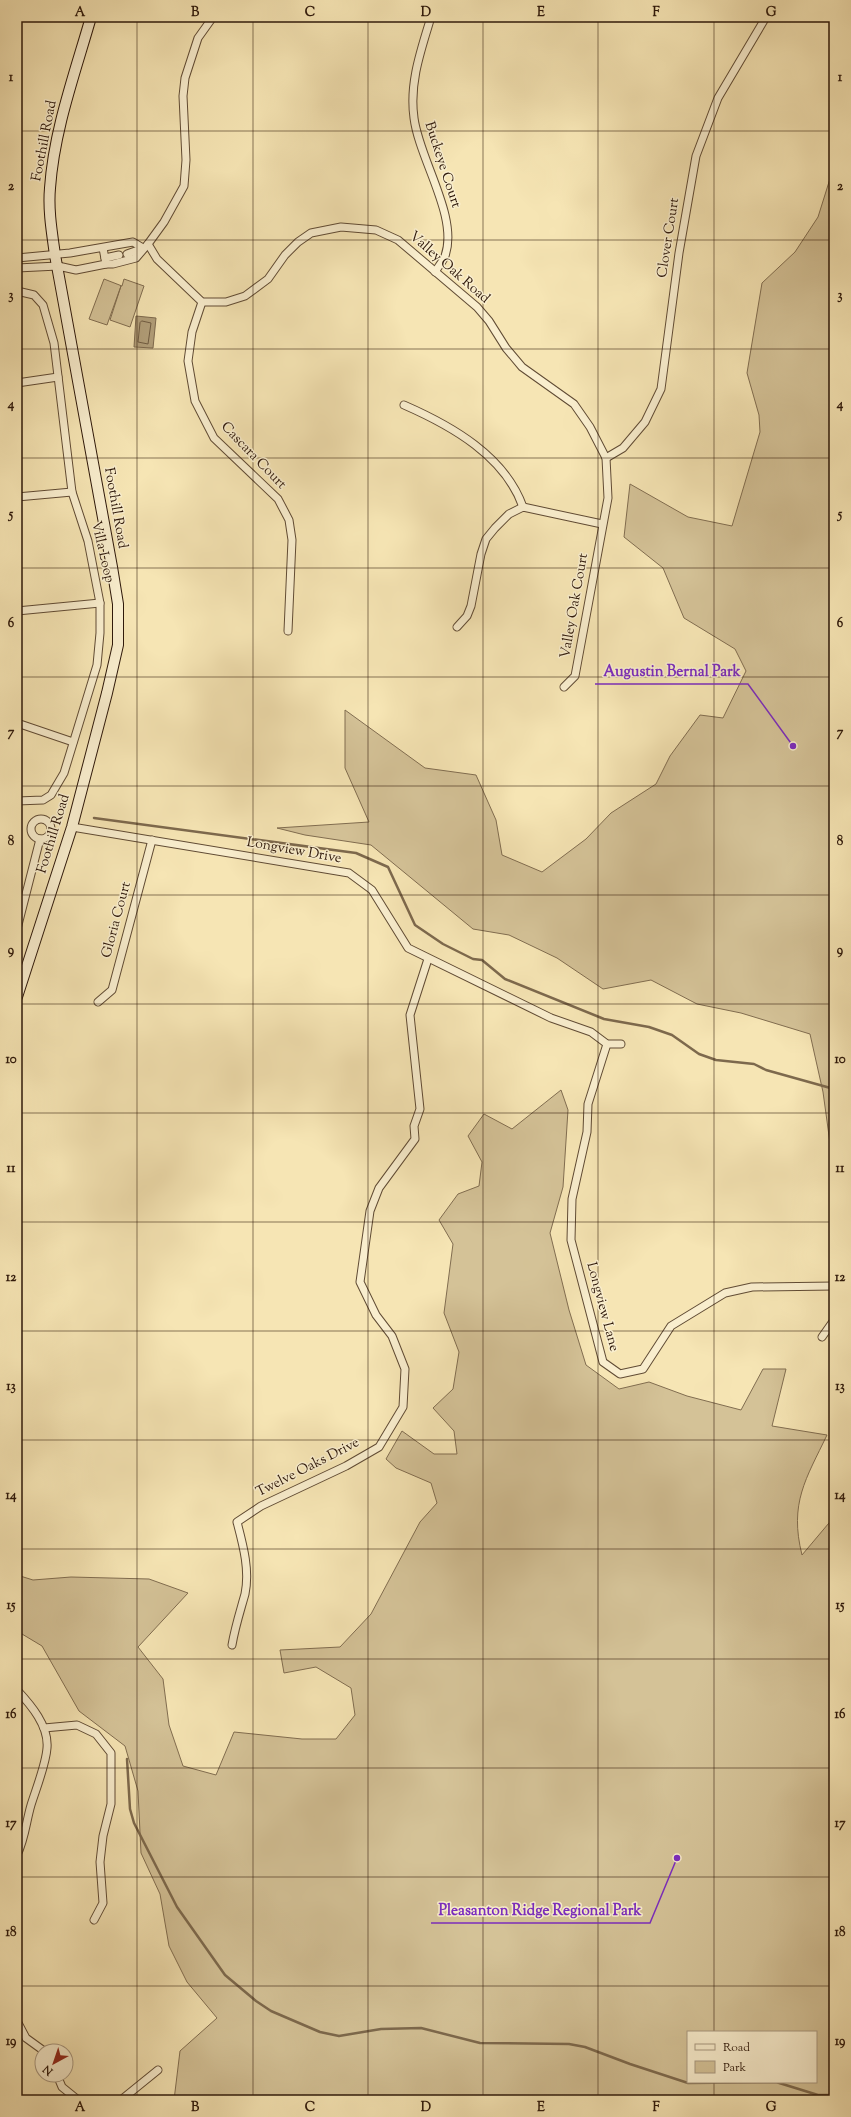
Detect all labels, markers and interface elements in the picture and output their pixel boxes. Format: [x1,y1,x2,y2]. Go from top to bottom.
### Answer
text: A [75,4,86,22]
text: B [191,4,200,22]
text: C [305,4,315,22]
text: D [421,4,431,22]
text: E [537,4,545,22]
text: F [652,4,660,22]
text: G [766,4,777,22]
text: 1 [9,69,14,87]
text: 1 [838,69,843,87]
street label: Foothill Road [27,99,63,183]
street label: Buckeye Court [419,119,465,211]
text: 2 [8,178,15,196]
text: 2 [837,178,844,196]
street label: Clover Court [653,196,685,279]
street label: Valley Oak Road [404,227,494,309]
text: 3 [8,287,14,305]
text: 3 [837,287,843,305]
text: 4 [7,396,15,414]
text: 4 [836,396,844,414]
street label: Cascara Court [216,418,291,494]
street label: Foothill Road [98,466,132,550]
text: 5 [8,506,14,524]
text: 5 [837,506,843,524]
street label: Villa Loop [85,519,119,585]
street label: Valley Oak Court [556,552,594,660]
text: 6 [8,615,15,633]
text: 6 [837,615,844,633]
callout: Augustin Bernal Park [595,657,748,684]
text: Augustin Bernal Park [603,662,742,683]
text: 7 [8,724,15,742]
text: 7 [837,724,844,742]
street label: Foothill Road [32,792,76,876]
text: 8 [8,833,15,851]
street label: Longview Drive [245,833,343,869]
text: 8 [837,833,844,851]
street label: Gloria Court [97,879,137,960]
text: 9 [8,942,15,960]
text: 9 [837,942,844,960]
text: 10 [5,1051,17,1069]
text: 10 [834,1051,846,1069]
text: 11 [7,1160,16,1178]
text: 11 [836,1160,845,1178]
street label: Longview Lane [580,1260,624,1354]
text: 12 [6,1269,17,1287]
text: 12 [835,1269,846,1287]
text: 13 [6,1378,16,1396]
text: 13 [835,1378,845,1396]
street label: Twelve Oaks Drive [253,1433,363,1503]
text: 14 [6,1487,17,1505]
text: 14 [835,1487,846,1505]
text: 15 [7,1597,16,1615]
text: 15 [836,1597,845,1615]
text: 16 [6,1706,17,1724]
text: 16 [835,1706,846,1724]
text: 17 [6,1815,17,1833]
text: 17 [835,1815,846,1833]
callout: Pleasanton Ridge Regional Park [431,1896,650,1923]
text: Pleasanton Ridge Regional Park [439,1901,642,1922]
text: 18 [6,1924,17,1942]
text: 18 [835,1924,846,1942]
legend [687,2031,817,2083]
text: 19 [6,2033,17,2051]
text: 19 [835,2033,846,2051]
text: Road [723,2039,750,2057]
north arrow [34,2043,74,2083]
text: Park [723,2059,746,2077]
text: N [40,2061,57,2079]
text: A [75,2099,86,2117]
text: B [191,2099,200,2117]
text: C [305,2099,315,2117]
text: D [421,2099,431,2117]
text: E [537,2099,545,2117]
text: F [652,2099,660,2117]
text: G [766,2099,777,2117]

